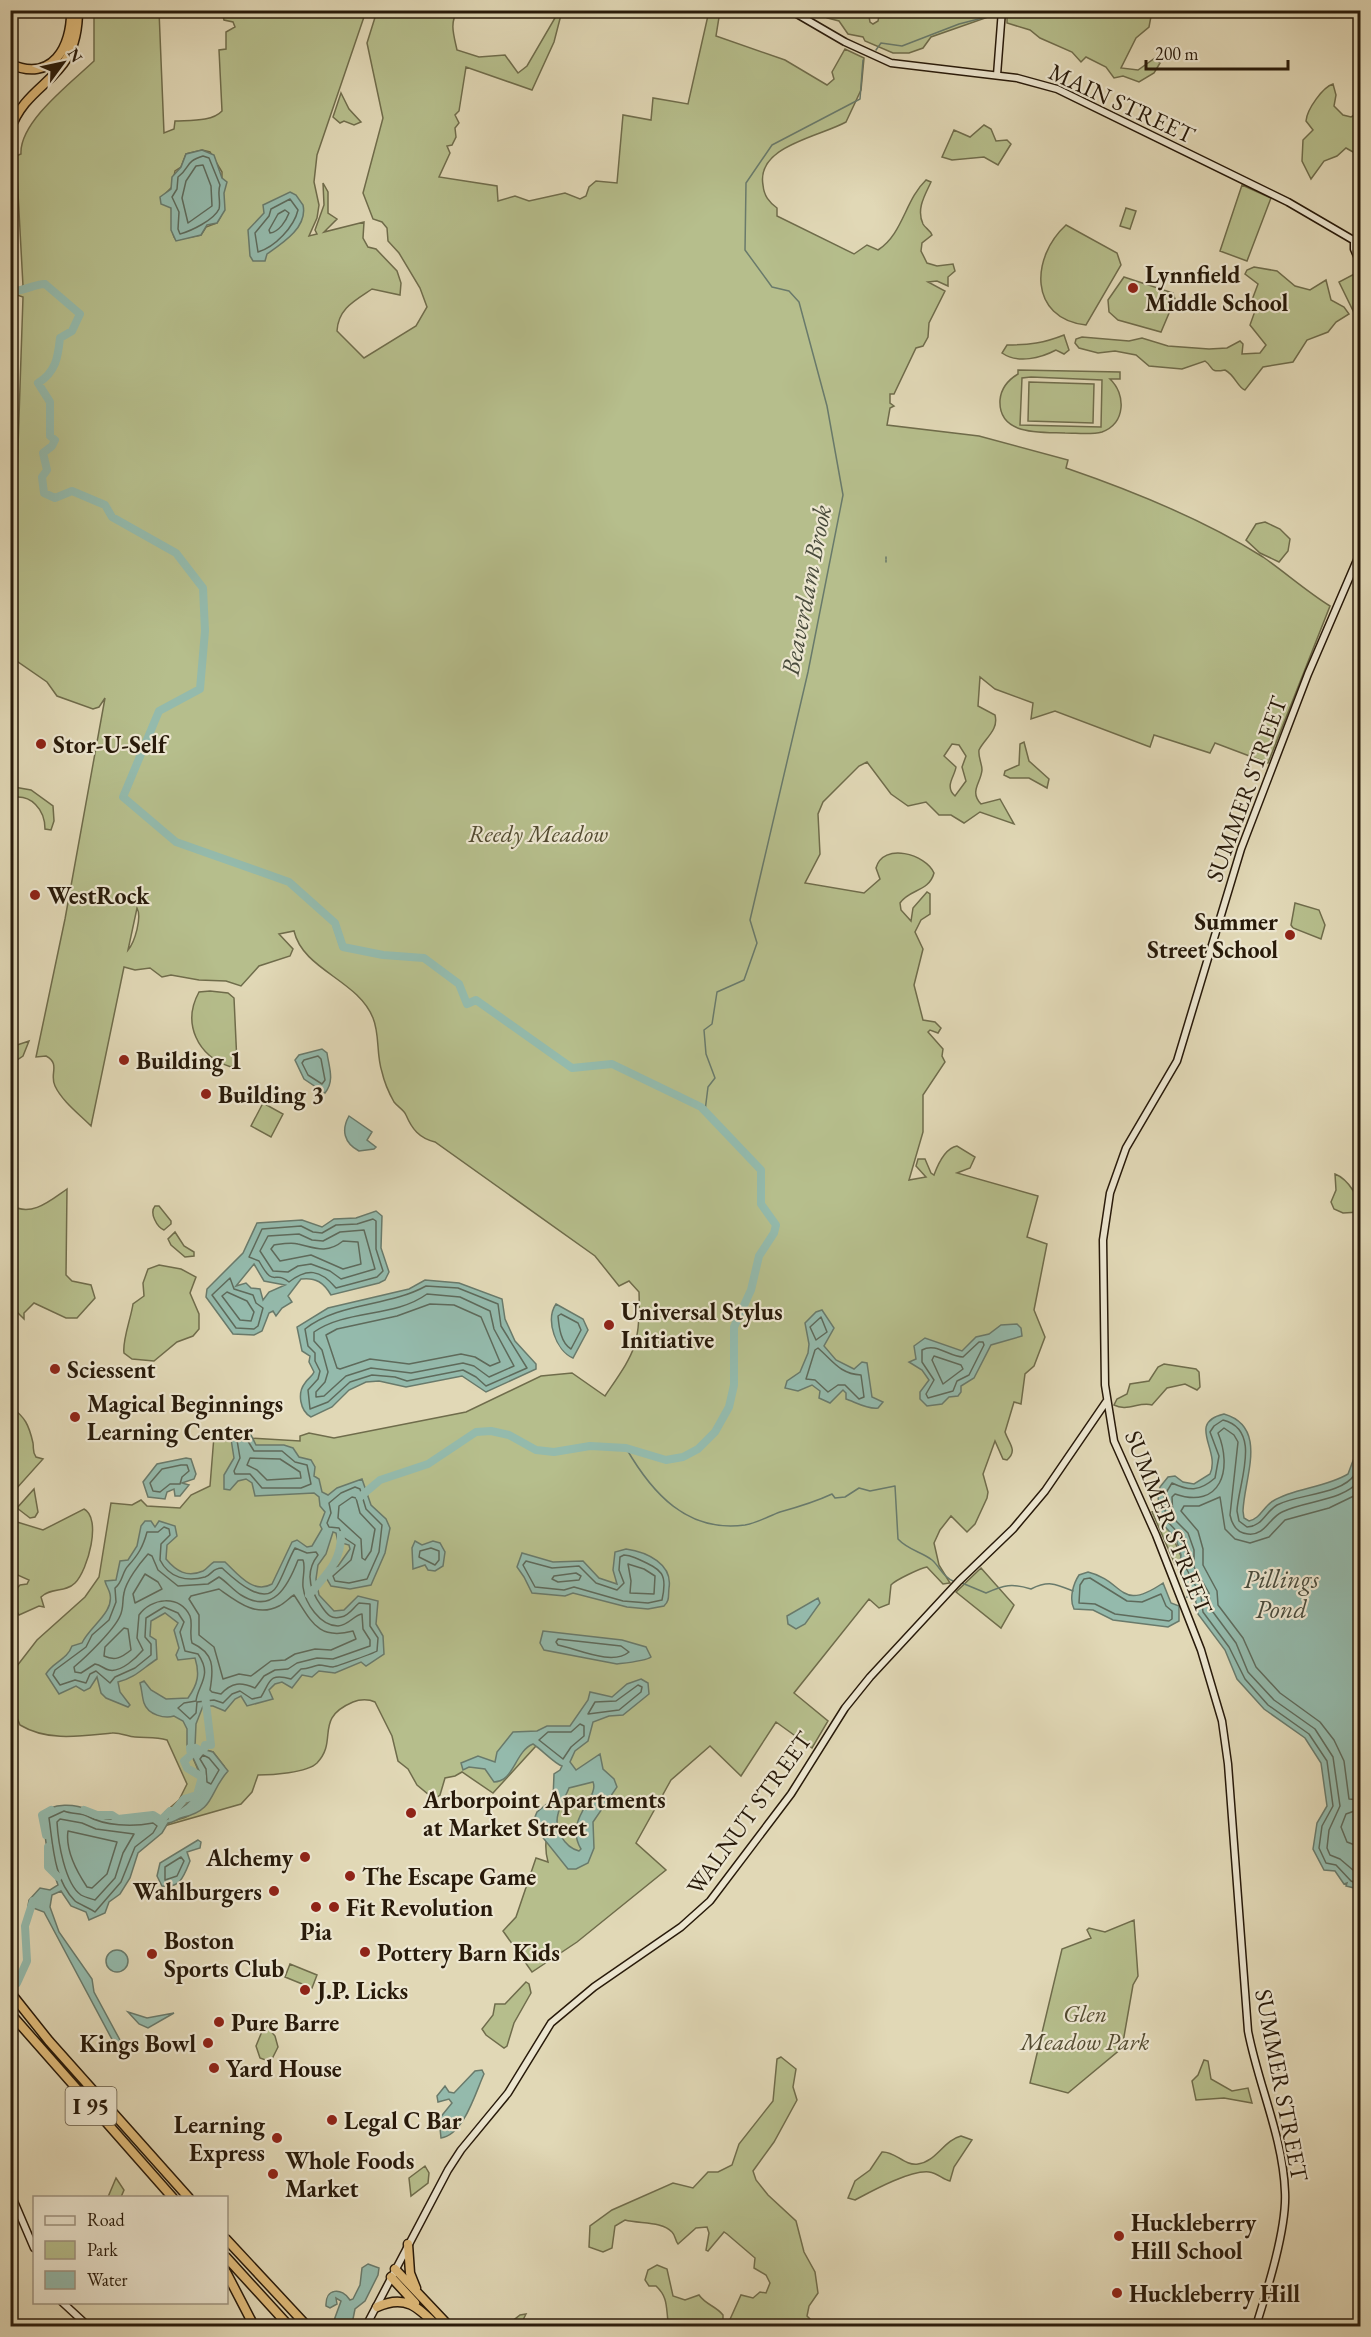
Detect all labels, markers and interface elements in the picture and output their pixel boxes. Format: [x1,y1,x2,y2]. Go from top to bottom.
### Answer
north arrow [33,33,93,93]
scale bar [1146,33,1288,71]
text: 200 m [1155,42,1199,65]
text: N [63,44,88,66]
street label: MAIN STREET [1044,56,1201,151]
place label: Lynnfield Middle School [1145,259,1288,318]
marker: Lynnfield Middle School [1126,281,1140,295]
water label: Beaverdam Brook [773,502,839,679]
street label: SUMMER STREET [1198,691,1294,886]
place label: Stor-U-Self [53,729,170,760]
marker: Stor-U-Self [34,737,48,751]
park label: Reedy Meadow [468,818,608,849]
place label: WestRock [47,880,150,911]
marker: WestRock [28,888,42,902]
place label: Summer Street School [1147,906,1278,965]
marker: Summer Street School [1283,928,1297,942]
place label: Building 1 [136,1045,242,1077]
marker: Building 1 [117,1053,131,1067]
place label: Building 3 [218,1079,324,1111]
marker: Building 3 [199,1087,213,1101]
place label: Universal Stylus Initiative [621,1296,783,1355]
marker: Universal Stylus Initiative [602,1318,616,1332]
place label: Sciessent [67,1354,156,1385]
marker: Sciessent [48,1362,62,1376]
place label: Magical Beginnings Learning Center [87,1388,283,1448]
marker: Magical Beginnings Learning Center [68,1410,82,1424]
street label: SUMMER STREET [1118,1426,1220,1619]
water label: Pillings Pond [1243,1562,1319,1626]
street label: WALNUT STREET [679,1724,819,1901]
place label: Arborpoint Apartments at Market Street [422,1784,666,1843]
marker: Arborpoint Apartments at Market Street [404,1806,418,1820]
place label: Alchemy [205,1842,293,1874]
marker: Alchemy [298,1850,312,1864]
place label: The Escape Game [362,1861,536,1892]
marker: The Escape Game [343,1869,357,1883]
place label: Wahlburgers [133,1876,262,1908]
marker: Wahlburgers [267,1884,281,1898]
place label: Fit Revolution [346,1892,494,1923]
marker: Pia [309,1900,323,1914]
marker: Fit Revolution [327,1900,341,1914]
place label: Pia [300,1916,333,1947]
place label: Boston Sports Club [164,1925,284,1984]
place label: Pottery Barn Kids [377,1937,560,1969]
marker: Pottery Barn Kids [358,1945,372,1959]
marker: Boston Sports Club [145,1947,159,1961]
place label: J.P. Licks [315,1975,408,2006]
marker: J.P. Licks [298,1983,312,1997]
street label: SUMMER STREET [1248,1986,1316,2185]
park label: Glen Meadow Park [1019,1998,1149,2057]
place label: Pure Barre [231,2007,339,2038]
marker: Pure Barre [212,2015,226,2029]
place label: Kings Bowl [79,2028,196,2060]
marker: Kings Bowl [201,2036,215,2050]
place label: Yard House [226,2053,342,2084]
marker: Yard House [207,2061,221,2075]
road number: I 95 [66,2087,116,2125]
place label: Legal C Bar [344,2105,462,2137]
place label: Learning Express [174,2109,266,2168]
marker: Legal C Bar [325,2113,339,2127]
marker: Learning Express [270,2131,284,2145]
place label: Whole Foods Market [285,2145,414,2204]
marker: Whole Foods Market [266,2167,280,2181]
legend [33,2196,228,2304]
place label: Huckleberry Hill School [1131,2207,1257,2266]
text: Road [87,2208,126,2231]
marker: Huckleberry Hill School [1112,2229,1126,2243]
text: Park [87,2238,118,2261]
text: Water [87,2268,128,2291]
place label: Huckleberry Hill [1129,2278,1300,2310]
marker: Huckleberry Hill [1110,2286,1124,2300]

